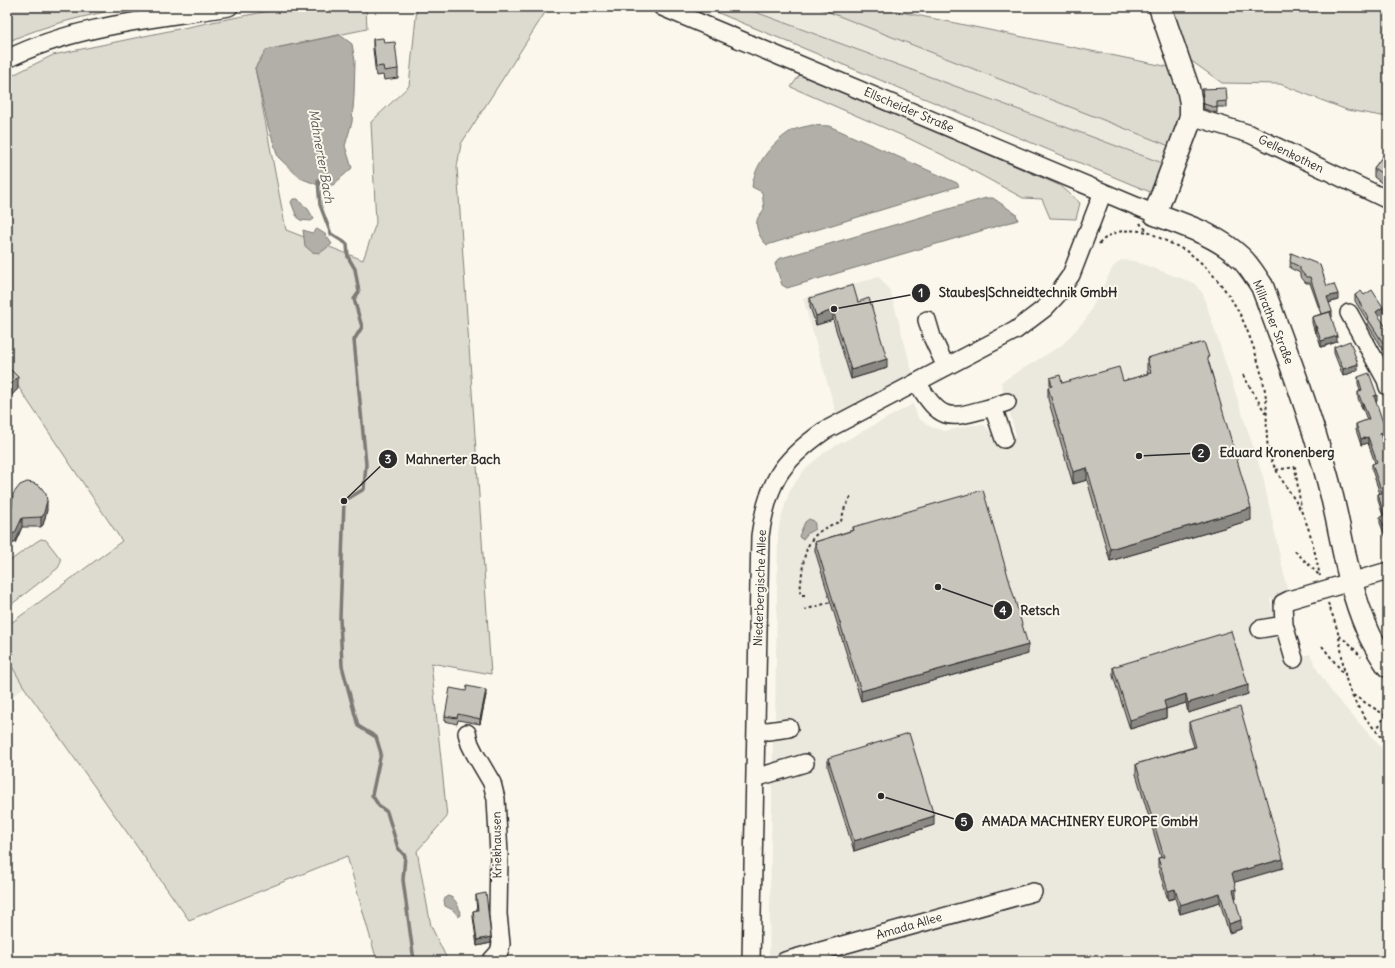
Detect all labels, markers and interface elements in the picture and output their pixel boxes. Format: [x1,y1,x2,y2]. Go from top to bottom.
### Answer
street label: Ellscheider Straße [862,84,957,135]
water label: Mahnerter Bach [305,108,338,205]
street label: Gellenkothen [1256,131,1326,176]
street label: Millrather Straße [1250,277,1297,366]
callout: Staubes|Schneidtechnik GmbH [911,280,1125,305]
text: Staubes|Schneidtechnik GmbH [939,284,1118,302]
text: 1 [919,285,923,300]
callout: Eduard Kronenberg [1191,440,1342,465]
text: Eduard Kronenberg [1219,444,1335,461]
text: 2 [1198,445,1205,460]
callout: Mahnerter Bach [378,447,509,472]
text: 3 [385,451,392,466]
text: Mahnerter Bach [406,451,501,468]
street label: Niederbergische Allee [750,529,769,647]
callout: Retsch [993,598,1068,623]
text: Retsch [1020,602,1060,619]
text: 4 [1000,603,1007,618]
callout: AMADA MACHINERY EUROPE GmbH [954,809,1206,834]
street label: Kriekhausen [488,811,505,879]
text: AMADA MACHINERY EUROPE GmbH [982,813,1199,830]
text: 5 [961,814,968,829]
street label: Amada Allee [874,909,944,942]

